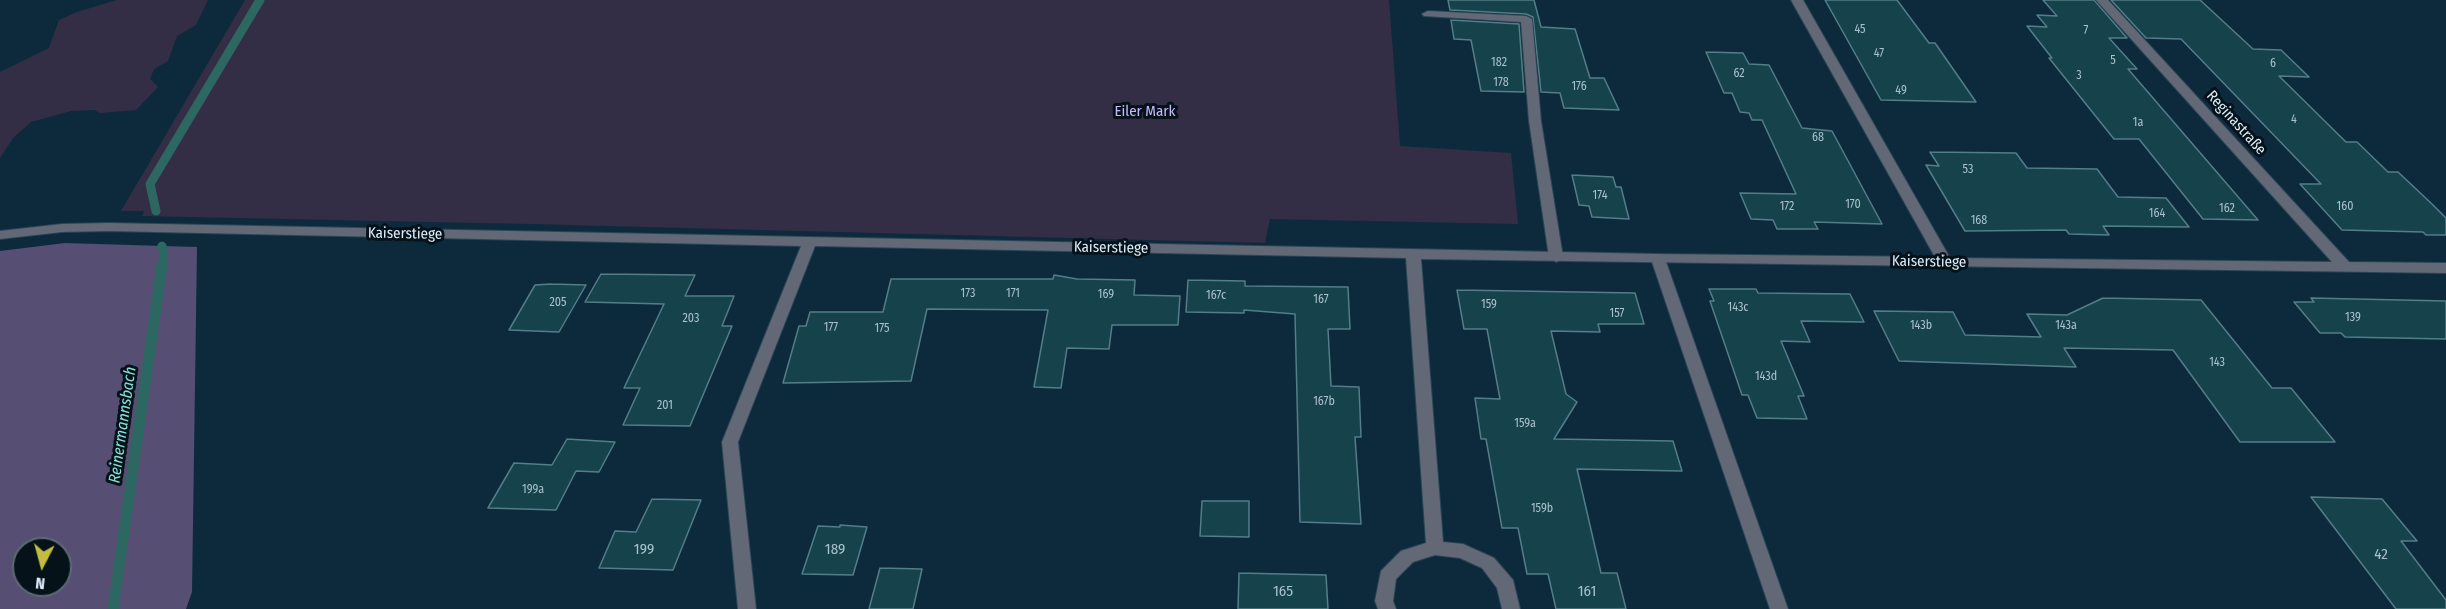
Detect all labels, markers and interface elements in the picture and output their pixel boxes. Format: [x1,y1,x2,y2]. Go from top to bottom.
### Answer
house number: 45 [1854,23,1866,37]
house number: 7 [2084,24,2088,38]
house number: 47 [1874,47,1884,61]
house number: 5 [2110,54,2116,68]
house number: 182 [1491,56,1507,70]
house number: 6 [2270,57,2276,71]
house number: 62 [1733,67,1745,81]
house number: 3 [2076,69,2082,83]
house number: 178 [1493,76,1509,90]
house number: 176 [1571,80,1587,94]
house number: 49 [1895,84,1907,98]
street label: Reginastraße [2202,87,2270,159]
park label: Eiler Mark [1114,103,1176,121]
house number: 4 [2291,113,2297,127]
house number: 1a [2133,116,2143,130]
house number: 68 [1812,131,1824,145]
house number: 53 [1963,163,1973,177]
house number: 174 [1593,189,1607,203]
house number: 170 [1845,198,1861,212]
house number: 172 [1780,200,1794,214]
house number: 160 [2337,200,2353,214]
house number: 162 [2219,202,2235,216]
house number: 164 [2149,207,2165,221]
house number: 168 [1971,214,1987,228]
street label: Kaiserstiege [368,224,442,244]
street label: Kaiserstiege [1074,238,1148,258]
street label: Kaiserstiege [1892,252,1966,272]
house number: 173 [961,287,975,301]
house number: 171 [1006,287,1020,301]
house number: 169 [1098,288,1114,302]
house number: 167c [1206,289,1226,303]
house number: 167 [1313,293,1329,307]
house number: 205 [549,296,567,310]
house number: 159 [1481,298,1497,312]
house number: 143c [1728,301,1748,315]
house number: 157 [1610,307,1624,321]
house number: 139 [2345,311,2361,325]
house number: 203 [683,312,699,326]
house number: 143b [1910,319,1932,333]
house number: 143a [2055,319,2077,333]
house number: 177 [824,321,838,335]
house number: 175 [875,322,889,336]
house number: 143 [2209,356,2225,370]
water label: Reinermannsbach [105,366,141,484]
house number: 143d [1755,370,1777,384]
house number: 167b [1313,395,1335,409]
house number: 201 [657,399,673,413]
house number: 159a [1514,417,1536,431]
house number: 199a [522,483,544,497]
house number: 159b [1531,502,1553,516]
north arrow [12,537,72,597]
house number: 199 [634,541,654,559]
house number: 189 [825,541,845,559]
house number: 42 [2374,546,2388,564]
text: N [35,573,46,593]
house number: 165 [1273,583,1293,601]
house number: 161 [1578,583,1596,601]

